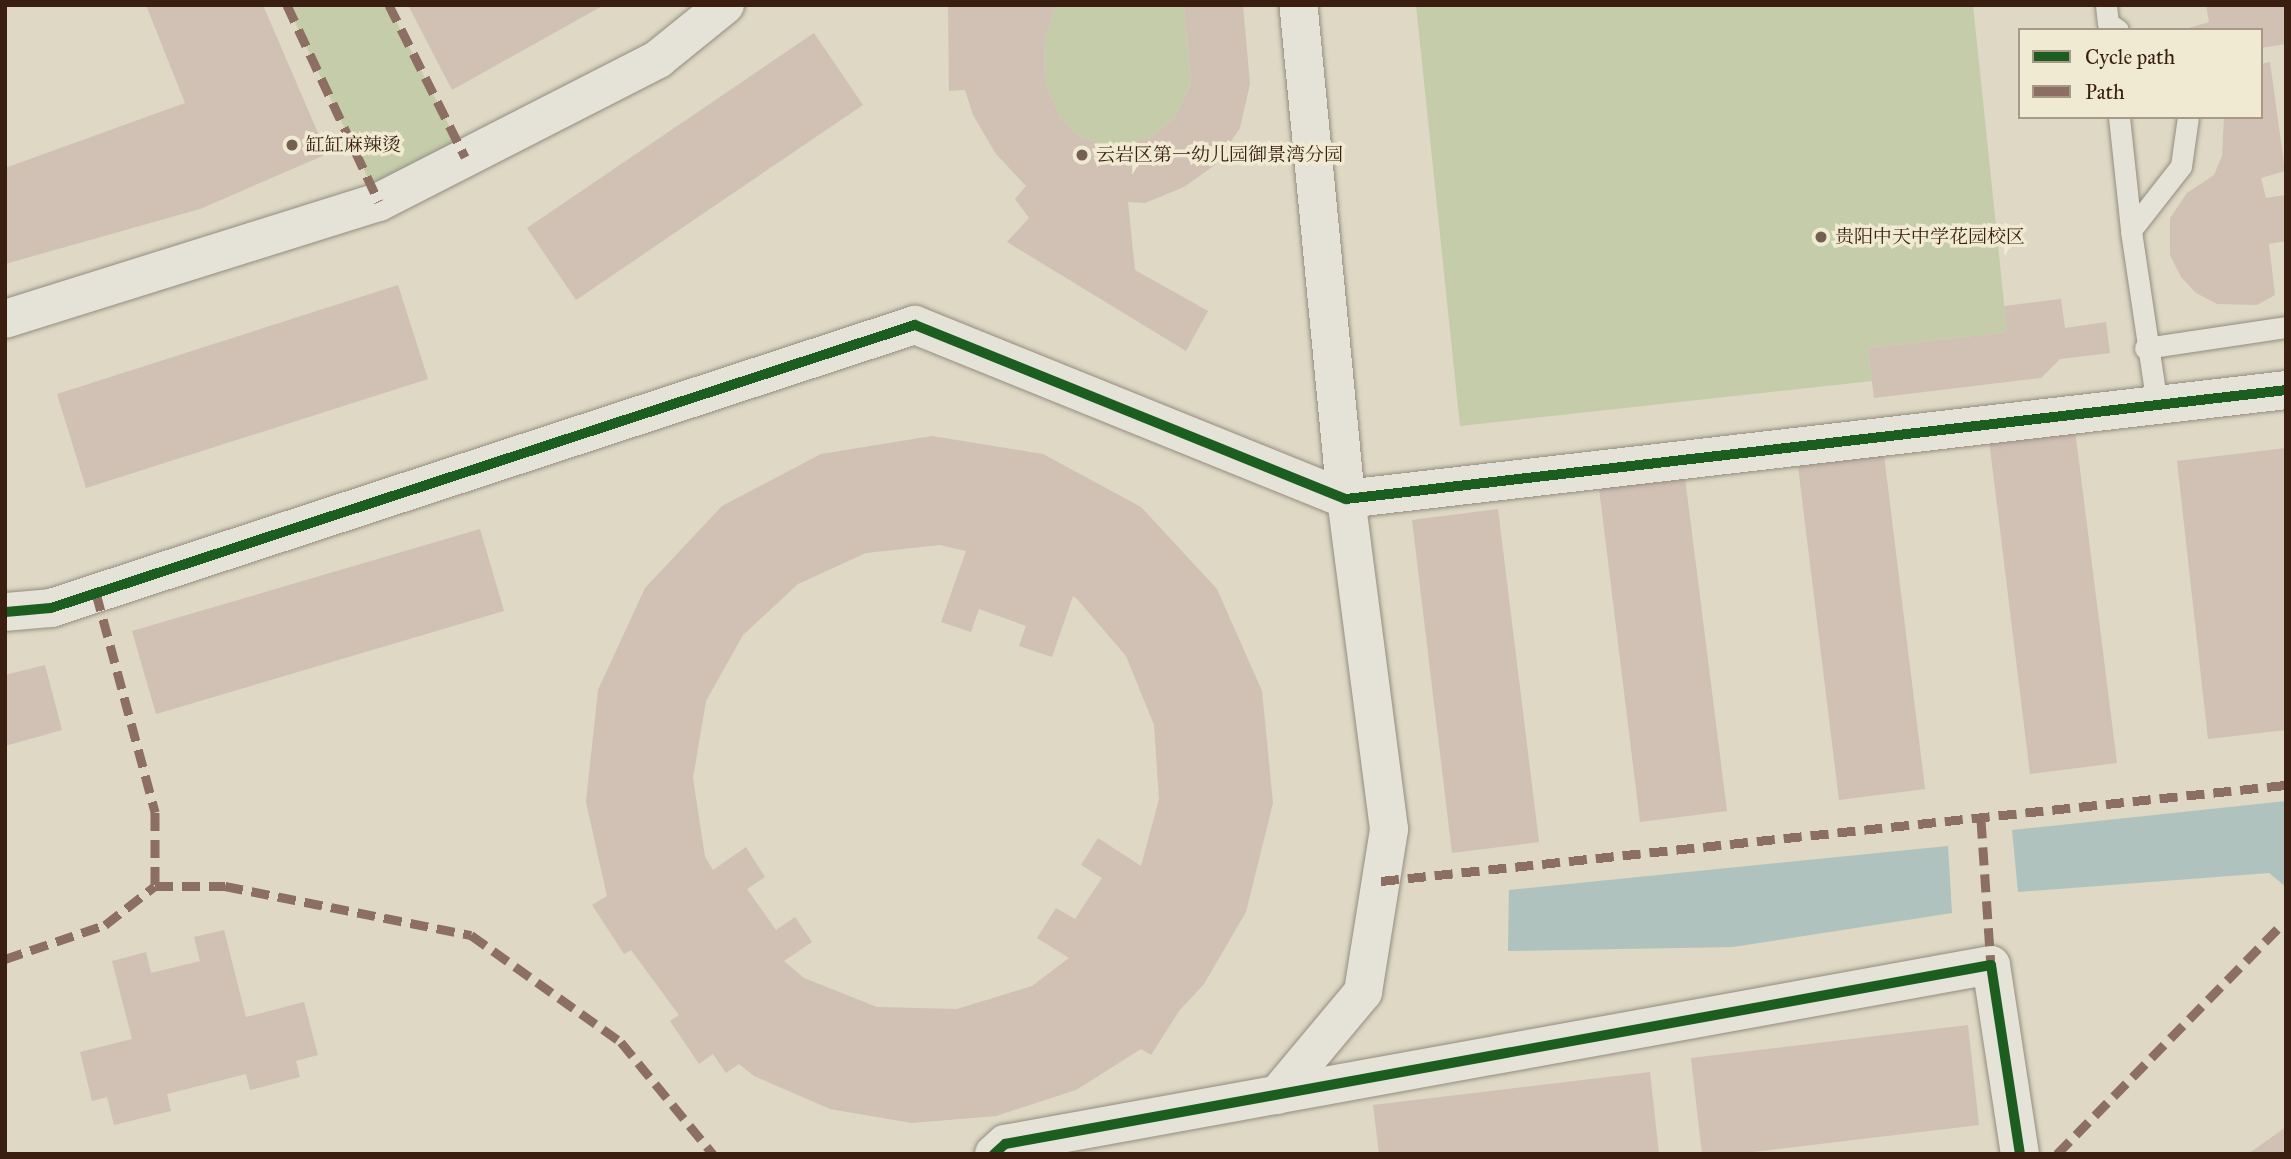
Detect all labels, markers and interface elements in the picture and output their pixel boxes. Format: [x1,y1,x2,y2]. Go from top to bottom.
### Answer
legend [2018,28,2263,119]
text: Cycle path [2085,44,2175,70]
text: Path [2085,79,2125,105]
place label: 缸缸麻辣烫 [306,134,401,156]
marker: 缸缸麻辣烫 [284,137,300,153]
place label: 云岩区第一幼儿园御景湾分园 [1096,144,1343,166]
marker: 云岩区第一幼儿园御景湾分园 [1074,147,1090,163]
place label: 贵阳中天中学花园校区 [1835,226,2025,248]
marker: 贵阳中天中学花园校区 [1813,229,1829,245]

